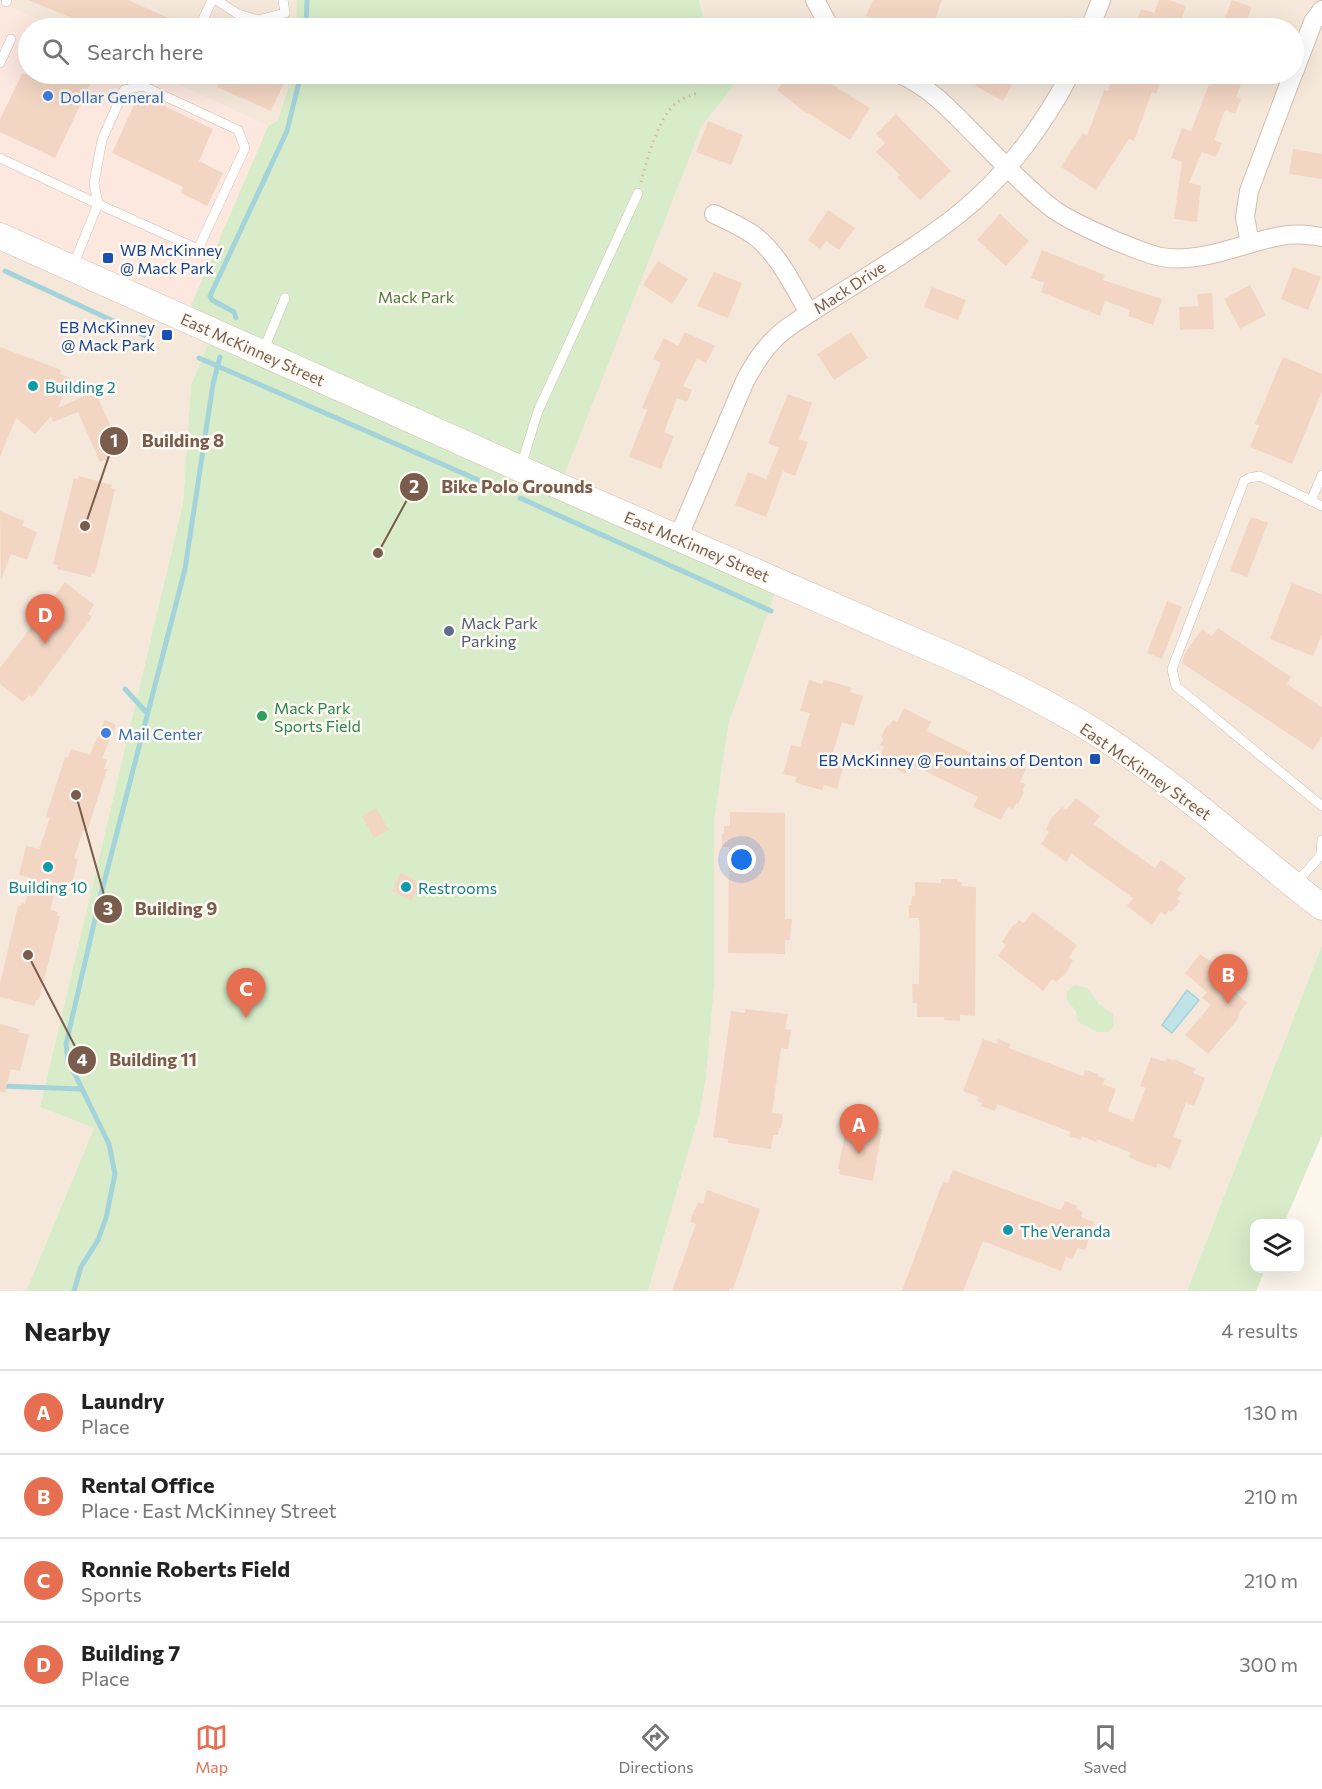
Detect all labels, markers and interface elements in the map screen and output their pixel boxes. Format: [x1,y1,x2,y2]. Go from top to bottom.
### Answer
search box [18,18,1304,84]
icon: search [39,35,72,68]
text: Search here [87,38,203,65]
place label: Dollar General [60,87,164,106]
marker: Dollar General [41,89,55,103]
place label: WB McKinney @ Mack Park [120,240,223,277]
marker: WB McKinney @ Mack Park [101,251,115,265]
street label: Mack Drive [810,257,888,317]
park label: Mack Park [378,287,455,306]
street label: East McKinney Street [178,309,328,390]
place label: EB McKinney @ Mack Park [59,317,155,354]
marker: EB McKinney @ Mack Park [160,328,174,342]
place label: Building 2 [45,377,116,396]
marker: Building 2 [26,379,40,393]
callout: Building 8 [99,423,236,459]
text: 1 [110,429,118,451]
text: Building 8 [142,429,224,451]
callout: Bike Polo Grounds [399,469,605,505]
text: 2 [409,475,419,497]
text: Bike Polo Grounds [441,475,593,497]
street label: East McKinney Street [622,507,773,585]
pin: D [26,594,64,644]
place label: Mack Park Parking [461,613,538,650]
marker: Mack Park Parking [442,624,456,638]
place label: Mack Park Sports Field [274,698,361,735]
marker: Mack Park Sports Field [255,709,269,723]
street label: East McKinney Street [1077,719,1216,824]
place label: Mail Center [118,724,203,743]
marker: Mail Center [99,726,113,740]
place label: EB McKinney @ Fountains of Denton [819,750,1083,769]
marker: EB McKinney @ Fountains of Denton [1088,752,1102,766]
your location [727,845,756,874]
marker: Building 10 [41,860,55,874]
place label: Building 10 [9,877,87,896]
place label: Restrooms [418,878,497,897]
marker: Restrooms [399,880,413,894]
callout: Building 9 [93,891,229,927]
text: 3 [103,897,113,919]
text: Building 9 [135,897,217,919]
pin: B [1208,954,1248,1004]
pin: C [226,968,266,1018]
callout: Building 11 [67,1042,209,1078]
text: 4 [76,1048,88,1070]
text: Building 11 [109,1048,197,1070]
pin: A [840,1104,878,1154]
map controls [1250,1219,1304,1273]
button: layers [1250,1219,1304,1273]
place label: The Veranda [1020,1221,1111,1240]
marker: The Veranda [1001,1223,1015,1237]
text: Nearby [24,1315,111,1346]
text: 4 results [1221,1318,1298,1342]
text: Laundry [81,1387,165,1414]
text: A [36,1400,51,1424]
text: 130 m [1244,1400,1298,1424]
text: Place [81,1414,130,1438]
text: Rental Office [81,1471,215,1498]
text: B [37,1484,50,1508]
text: 210 m [1244,1484,1298,1508]
text: Place · East McKinney Street [81,1498,337,1522]
text: Ronnie Roberts Field [81,1555,290,1582]
text: C [37,1568,50,1592]
text: 210 m [1244,1568,1298,1592]
text: Sports [81,1582,142,1606]
text: Building 7 [81,1639,180,1666]
text: D [36,1652,51,1676]
text: 300 m [1239,1652,1298,1676]
text: Place [81,1666,130,1690]
tab: Map [195,1721,228,1776]
tab: Directions [618,1721,693,1776]
tab: Saved [1084,1721,1127,1776]

